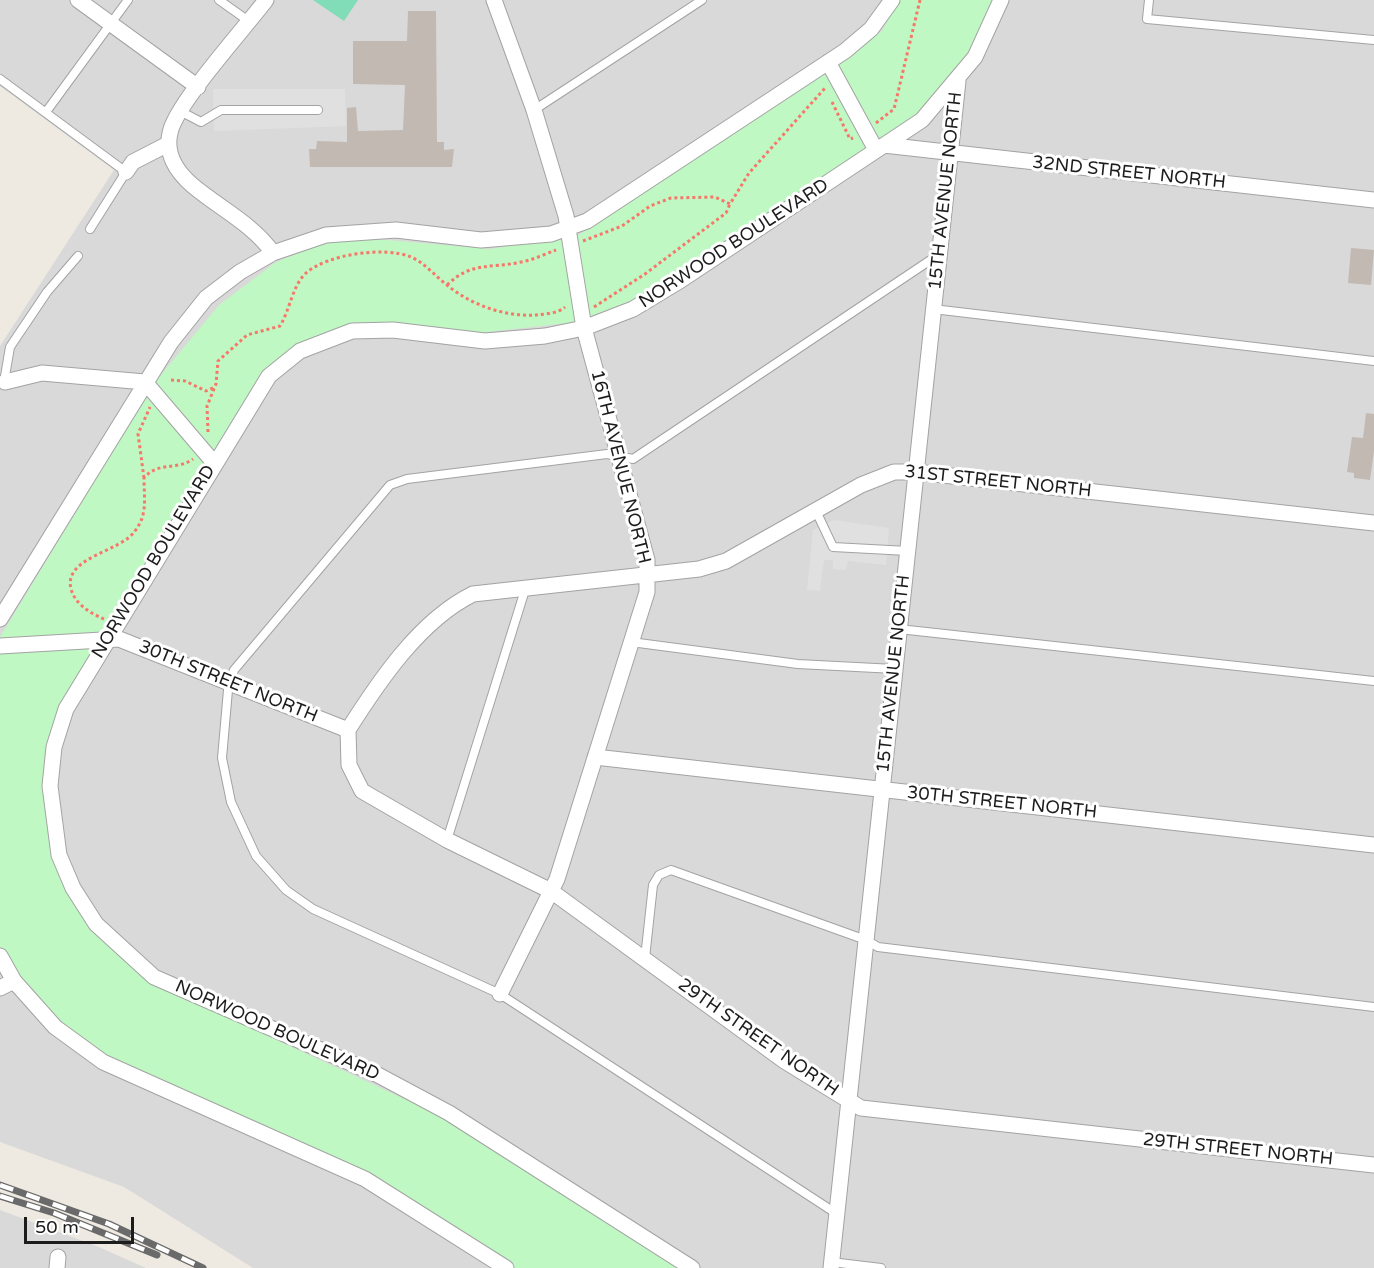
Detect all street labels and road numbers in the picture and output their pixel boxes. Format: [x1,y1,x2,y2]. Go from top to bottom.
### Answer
street label: 15TH AVENUE NORTH [925,91,967,291]
street label: 32ND STREET NORTH [1031,152,1227,194]
street label: NORWOOD BOULEVARD [635,175,833,313]
street label: 16TH AVENUE NORTH [585,368,655,566]
street label: NORWOOD BOULEVARD [88,461,220,663]
street label: 31ST STREET NORTH [903,461,1093,503]
street label: 15TH AVENUE NORTH [873,574,915,774]
street label: 30TH STREET NORTH [135,636,321,728]
street label: 30TH STREET NORTH [906,782,1098,824]
street label: 29TH STREET NORTH [674,974,842,1102]
street label: NORWOOD BOULEVARD [171,976,383,1086]
street label: 29TH STREET NORTH [1142,1129,1334,1171]

